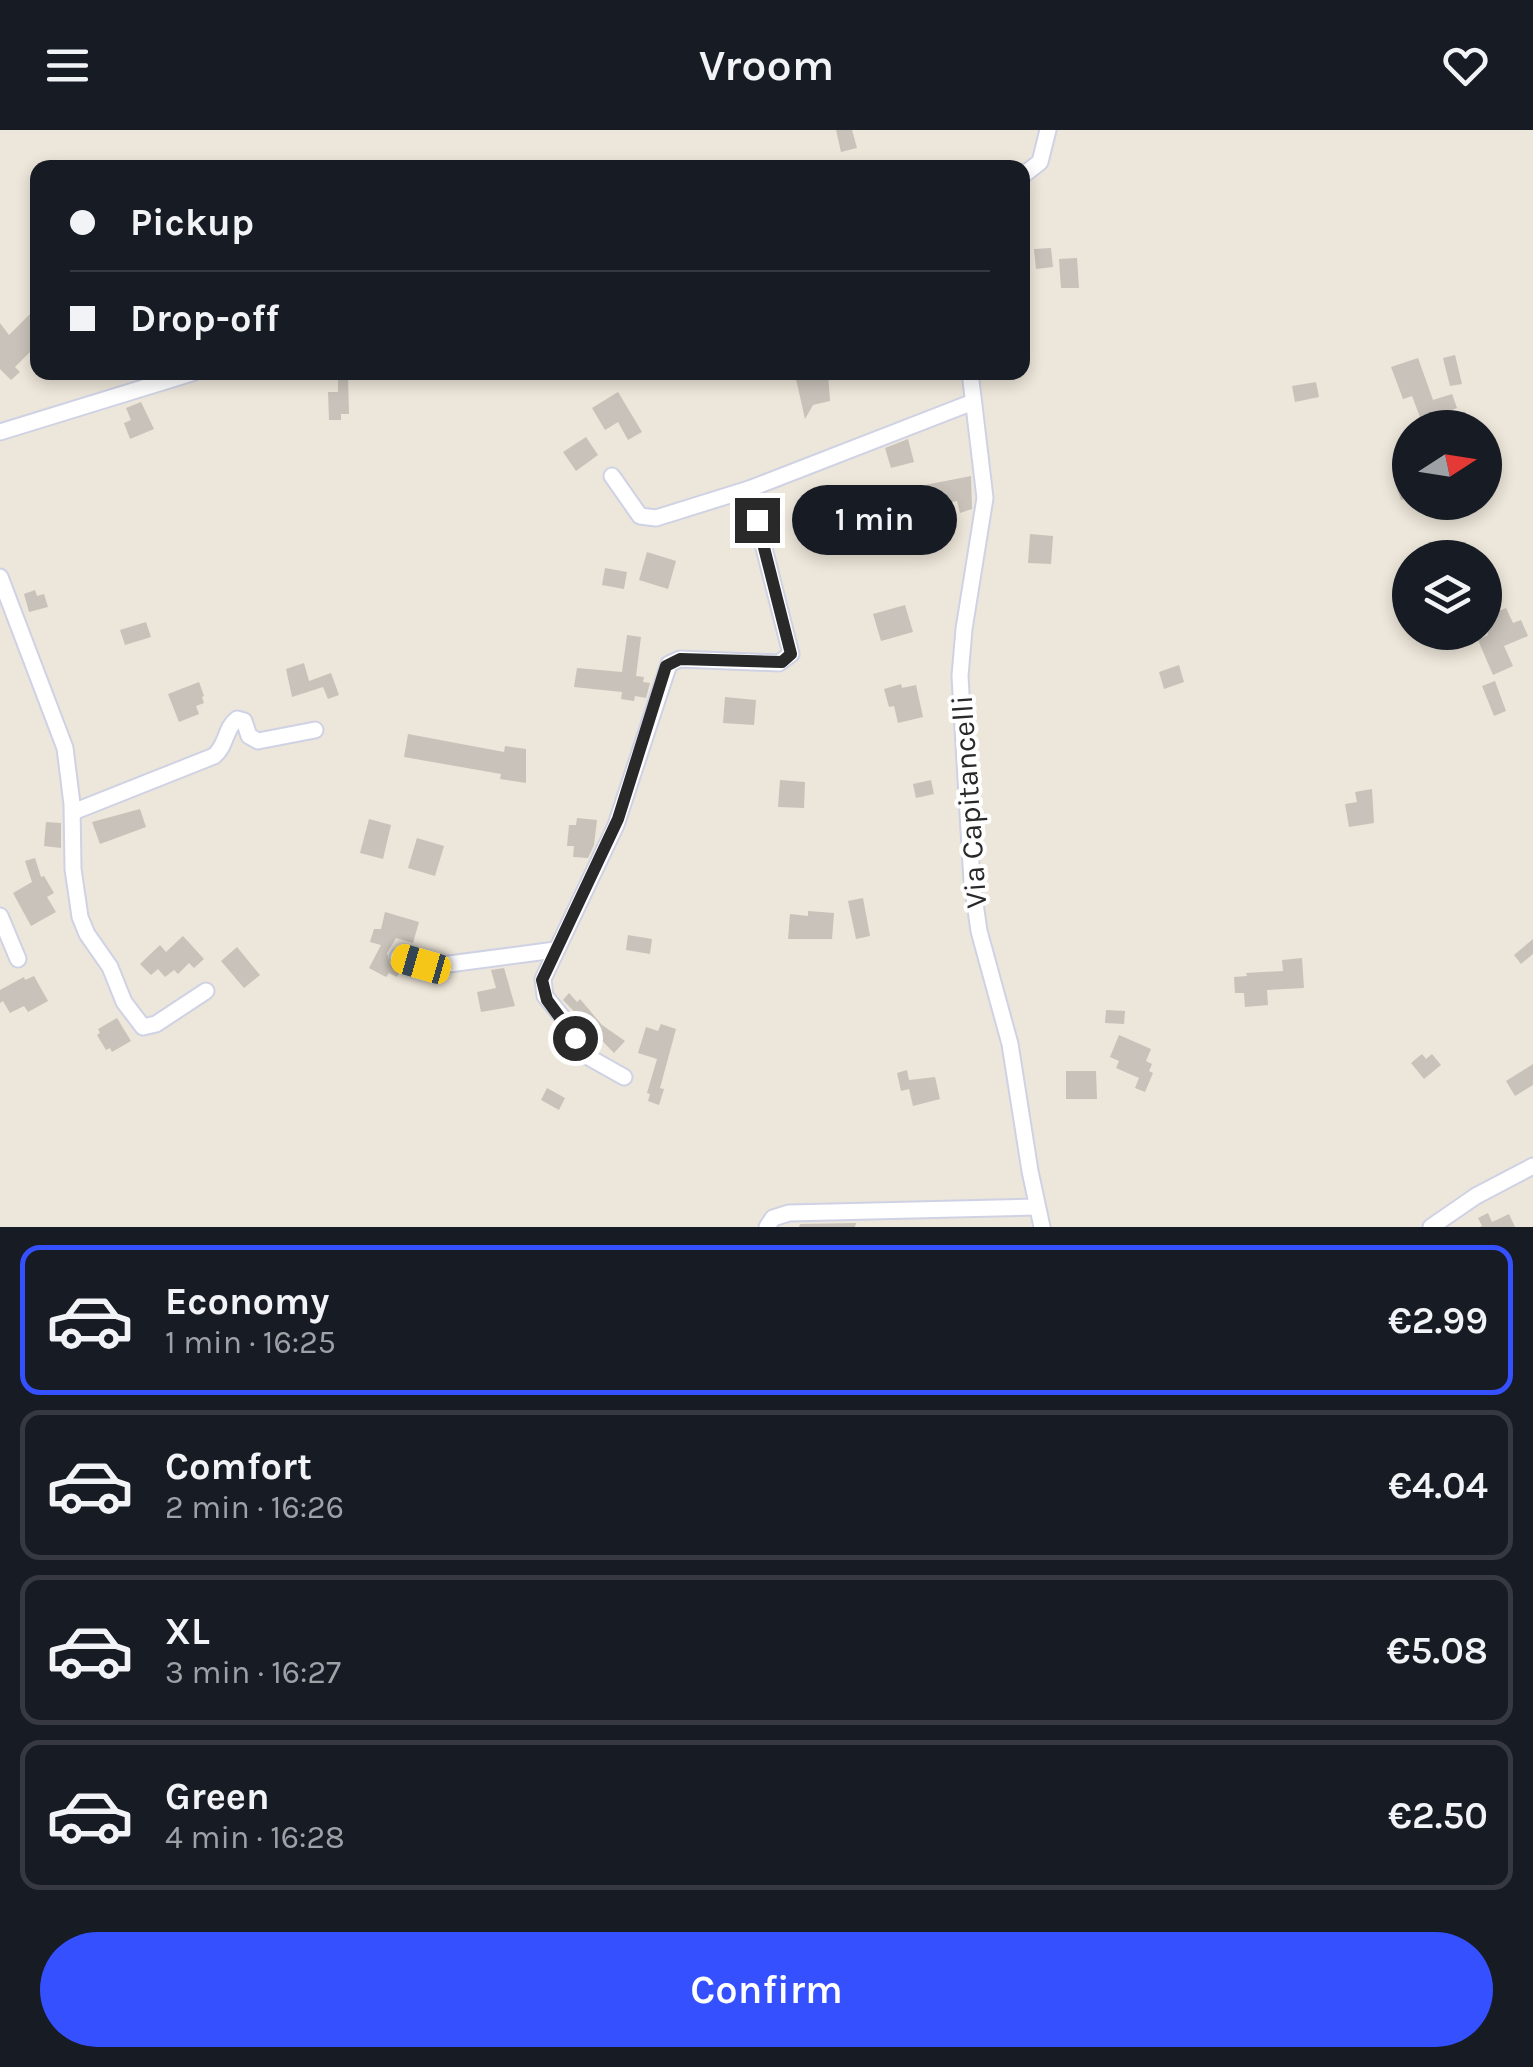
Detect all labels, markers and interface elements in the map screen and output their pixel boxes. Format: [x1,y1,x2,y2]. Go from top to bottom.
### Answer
icon: menu [40,38,95,93]
icon: heart [1438,38,1493,93]
text: Vroom [699,39,834,91]
text: Pickup [130,200,254,245]
text: Drop-off [130,296,279,341]
north arrow [1392,410,1502,520]
map controls [1392,410,1502,650]
callout: 1 min [792,485,957,555]
route end [735,498,780,543]
text: 1 min [835,501,914,538]
button: layers [1392,540,1502,650]
street label: Via Capitancelli [944,694,994,910]
car [388,941,454,987]
route start [553,1016,598,1061]
icon: car [45,1275,135,1365]
text: Economy [165,1279,329,1324]
text: €2.99 [1388,1298,1488,1343]
text: 1 min · 16:25 [165,1324,336,1361]
icon: car [45,1440,135,1530]
text: Comfort [165,1444,312,1489]
text: €4.04 [1388,1463,1488,1508]
text: 2 min · 16:26 [165,1489,344,1526]
icon: car [45,1605,135,1695]
text: XL [165,1609,210,1654]
text: €5.08 [1387,1628,1488,1673]
text: 3 min · 16:27 [165,1654,341,1691]
icon: car [45,1770,135,1860]
text: Green [165,1774,270,1819]
text: €2.50 [1388,1793,1488,1838]
text: 4 min · 16:28 [165,1819,345,1856]
button: Confirm [40,1932,1493,2047]

